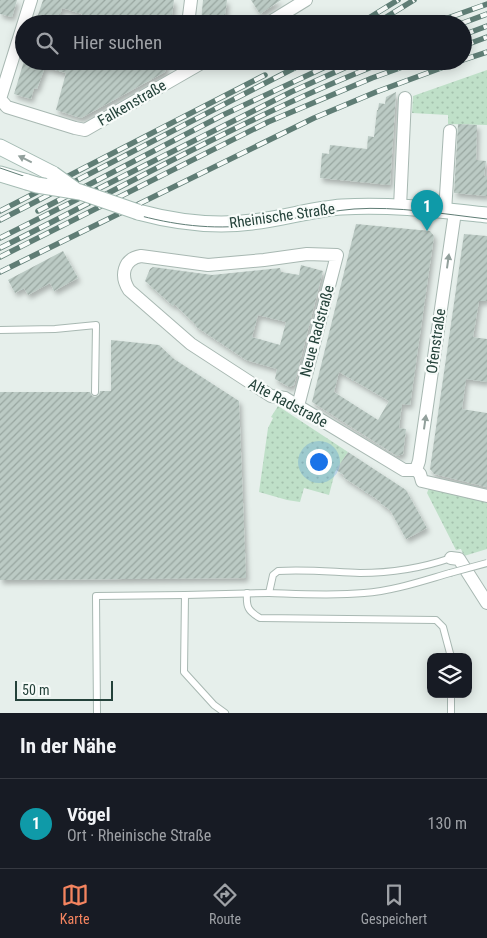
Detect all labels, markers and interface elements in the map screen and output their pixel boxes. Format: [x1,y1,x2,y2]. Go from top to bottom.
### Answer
search box [15,15,472,70]
icon: search [33,29,61,57]
text: Hier suchen [73,31,162,54]
street label: Falkenstraße [95,76,169,130]
one-way arrow [18,155,32,163]
pin: 1 [411,190,443,231]
street label: Rheinische Straße [228,200,336,232]
one-way arrow [444,253,452,269]
street label: Neue Radstraße [296,283,338,379]
street label: Ofenstraße [423,307,449,375]
street label: Alte Radstraße [245,375,331,431]
one-way arrow [421,413,429,429]
your location [306,449,332,475]
map controls [427,653,472,698]
button: layers [427,653,472,698]
scale bar [15,678,112,701]
text: 50 m [22,682,50,698]
text: In der Nähe [20,734,116,758]
text: Vögel [67,803,110,826]
text: 1 [32,814,40,833]
text: 130 m [428,814,467,833]
text: Ort · Rheinische Straße [67,826,211,845]
tab: Karte [60,881,89,927]
tab: Route [209,881,241,927]
tab: Gespeichert [361,881,427,927]

